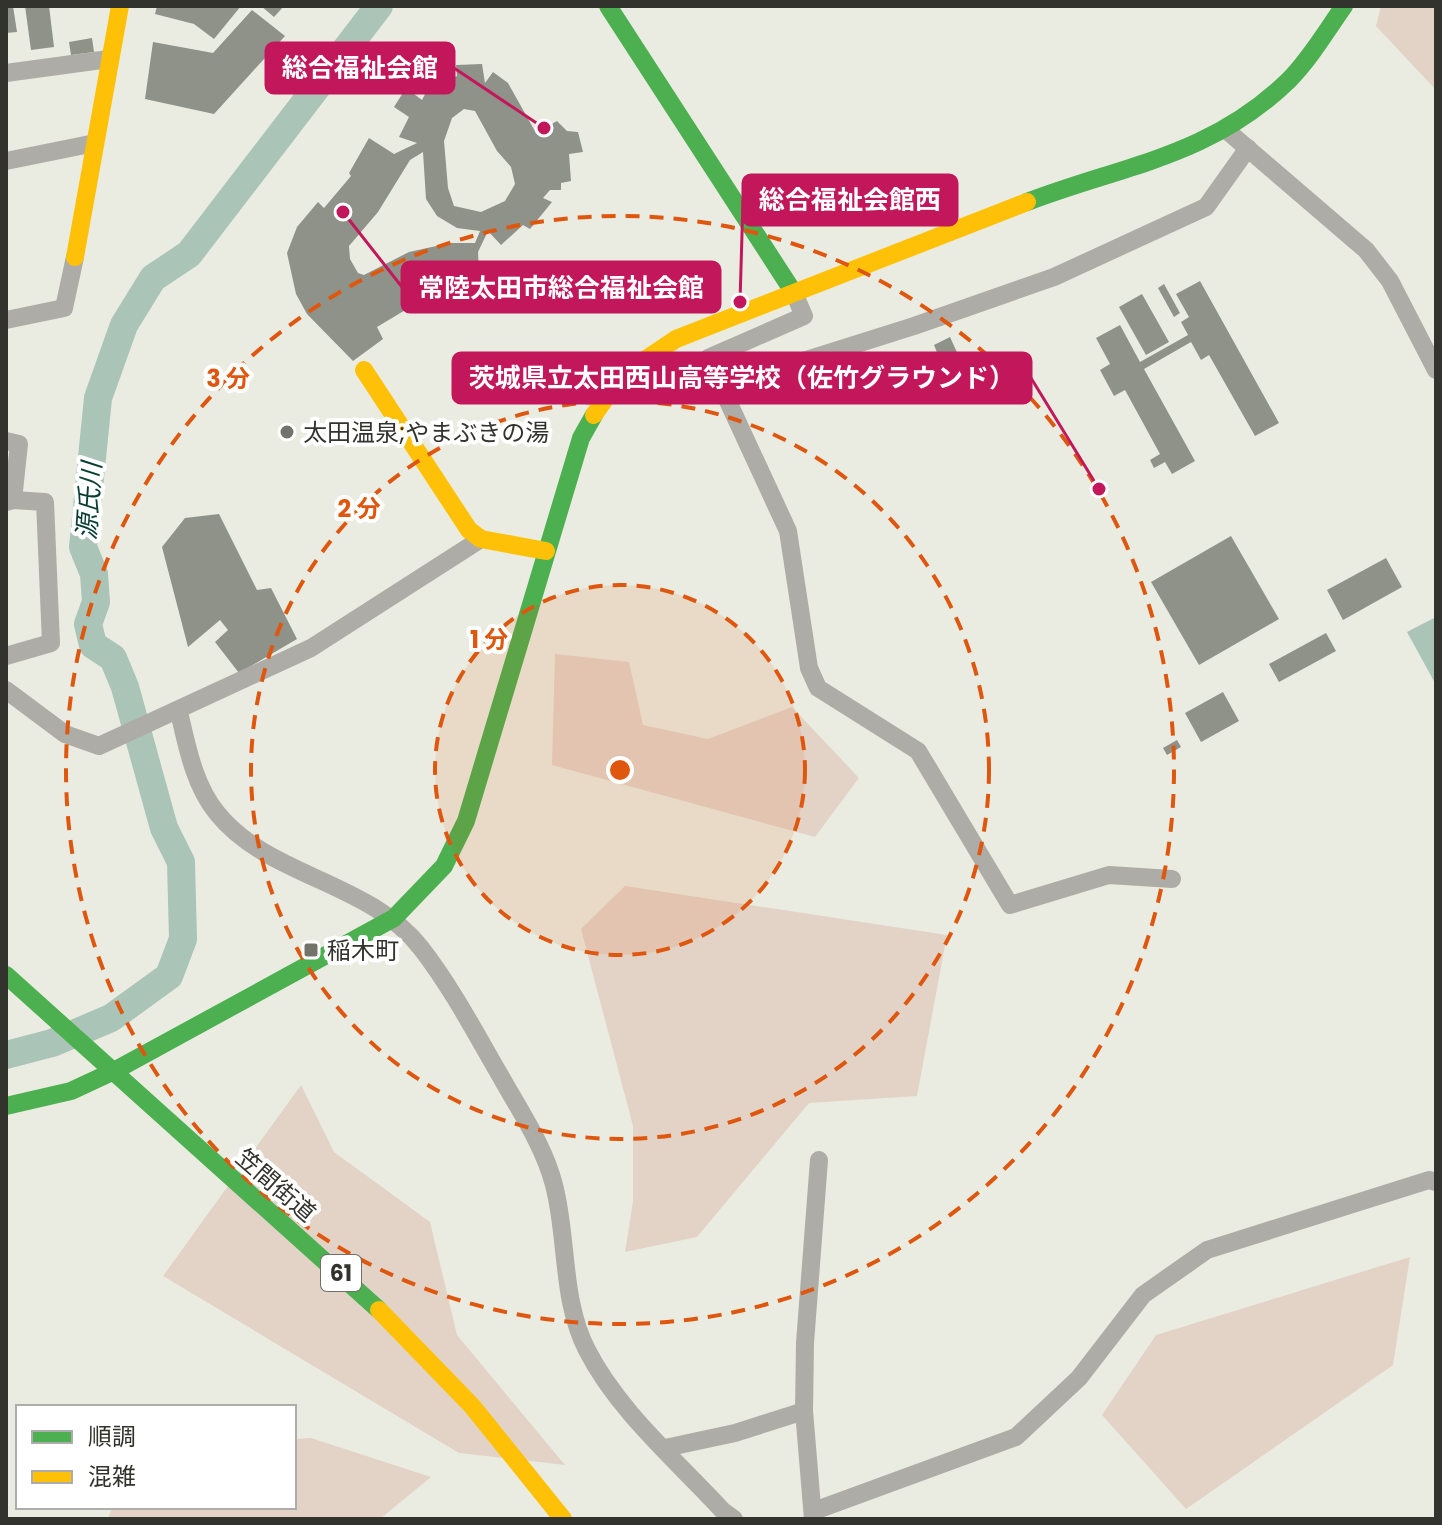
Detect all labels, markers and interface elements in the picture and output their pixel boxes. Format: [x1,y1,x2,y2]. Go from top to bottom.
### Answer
callout: 総合福祉会館 [266,43,454,93]
text: 総合福祉会館 [282,50,438,86]
callout: 総合福祉会館西 [743,175,957,225]
text: 総合福祉会館西 [759,182,941,218]
callout: 常陸太田市総合福祉会館 [402,262,720,312]
text: 常陸太田市総合福祉会館 [418,270,704,306]
callout: 茨城県立太田西山高等学校（佐竹グラウンド） [453,353,1031,403]
text: 茨城県立太田西山高等学校（佐竹グラウンド） [469,360,1015,396]
text: 3 分 [206,362,250,395]
place label: 太田温泉;やまぶきの湯 [303,416,549,449]
marker: 太田温泉;やまぶきの湯 [278,423,296,441]
water label: 源氏川 [68,458,110,541]
text: 2 分 [338,492,380,525]
text: 1 分 [470,623,508,656]
centre of rings [606,756,634,784]
place label: 稲木町 [327,934,399,967]
marker: 稲木町 [302,941,320,959]
street label: 笠間街道 [229,1141,323,1229]
road number: 61 [321,1255,361,1291]
legend [16,1405,296,1509]
text: 順調 [88,1420,136,1453]
text: 混雑 [88,1460,136,1493]

